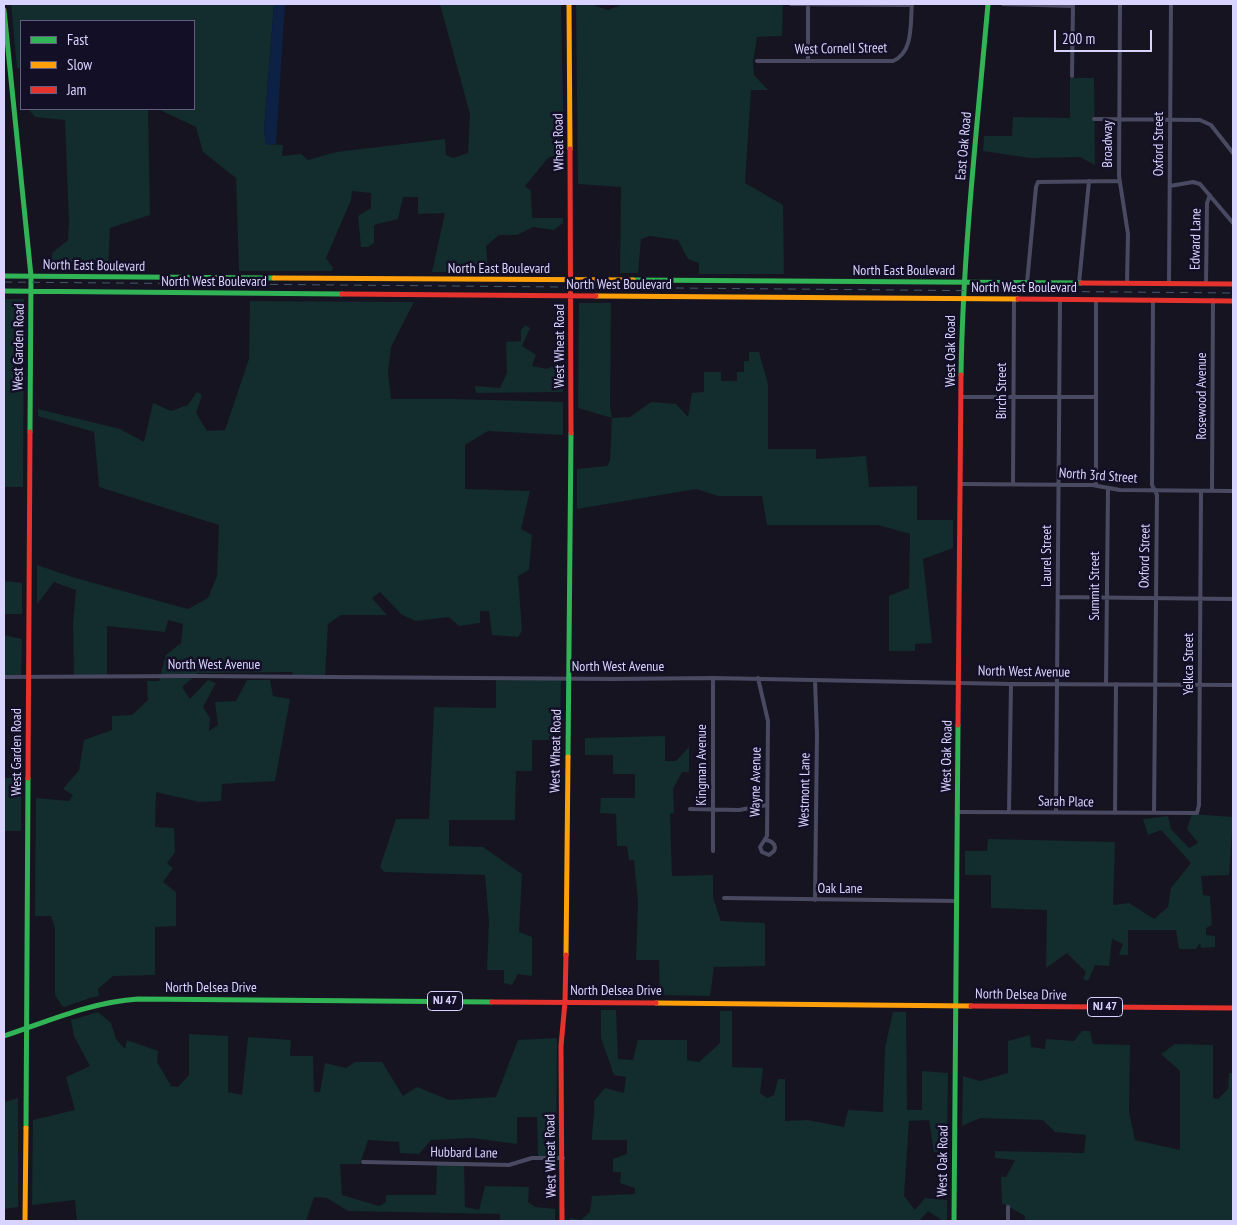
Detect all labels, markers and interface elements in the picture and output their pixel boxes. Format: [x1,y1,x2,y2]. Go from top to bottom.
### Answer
legend [20,20,195,110]
scale bar [1057,20,1154,52]
text: 200 m [1062,29,1095,48]
text: Fast [67,30,88,49]
street label: West Cornell Street [795,40,887,58]
text: Slow [67,55,92,74]
text: Jam [67,80,86,99]
street label: East Oak Road [953,111,975,181]
street label: Oxford Street [1151,112,1167,176]
street label: Wheat Road [550,113,568,171]
street label: Broadway [1100,120,1116,168]
street label: Edward Lane [1187,208,1205,270]
street label: North East Boulevard [43,257,145,275]
street label: North East Boulevard [448,261,550,277]
street label: North East Boulevard [853,263,955,279]
street label: North West Boulevard [161,274,267,290]
street label: North West Boulevard [566,277,672,293]
street label: North West Boulevard [971,280,1077,296]
street label: West Garden Road [10,303,28,391]
street label: West Wheat Road [552,304,568,388]
street label: West Oak Road [943,315,959,387]
street label: Rosewood Avenue [1194,352,1210,440]
street label: Birch Street [994,363,1010,419]
street label: North 3rd Street [1058,465,1138,487]
street label: Oxford Street [1136,524,1154,588]
street label: Laurel Street [1039,525,1055,587]
street label: Summit Street [1087,551,1103,621]
street label: Yelkca Street [1181,633,1197,695]
street label: North West Avenue [168,657,260,673]
street label: North West Avenue [572,659,664,675]
street label: North West Avenue [978,663,1070,681]
street label: West Garden Road [9,708,25,796]
street label: West Wheat Road [547,709,565,793]
street label: West Oak Road [938,720,956,792]
street label: Kingman Avenue [694,724,710,806]
street label: Wayne Avenue [747,747,765,817]
street label: Westmont Lane [796,753,814,827]
street label: Sarah Place [1038,793,1094,811]
street label: Oak Lane [818,881,862,897]
street label: North Delsea Drive [165,980,257,996]
street label: North Delsea Drive [570,983,662,999]
street label: North Delsea Drive [975,986,1067,1004]
road number: NJ 47 [428,991,462,1010]
road number: NJ 47 [1088,998,1122,1016]
street label: West Wheat Road [542,1114,560,1198]
street label: West Oak Road [934,1125,952,1197]
street label: Hubbard Lane [430,1144,498,1162]

